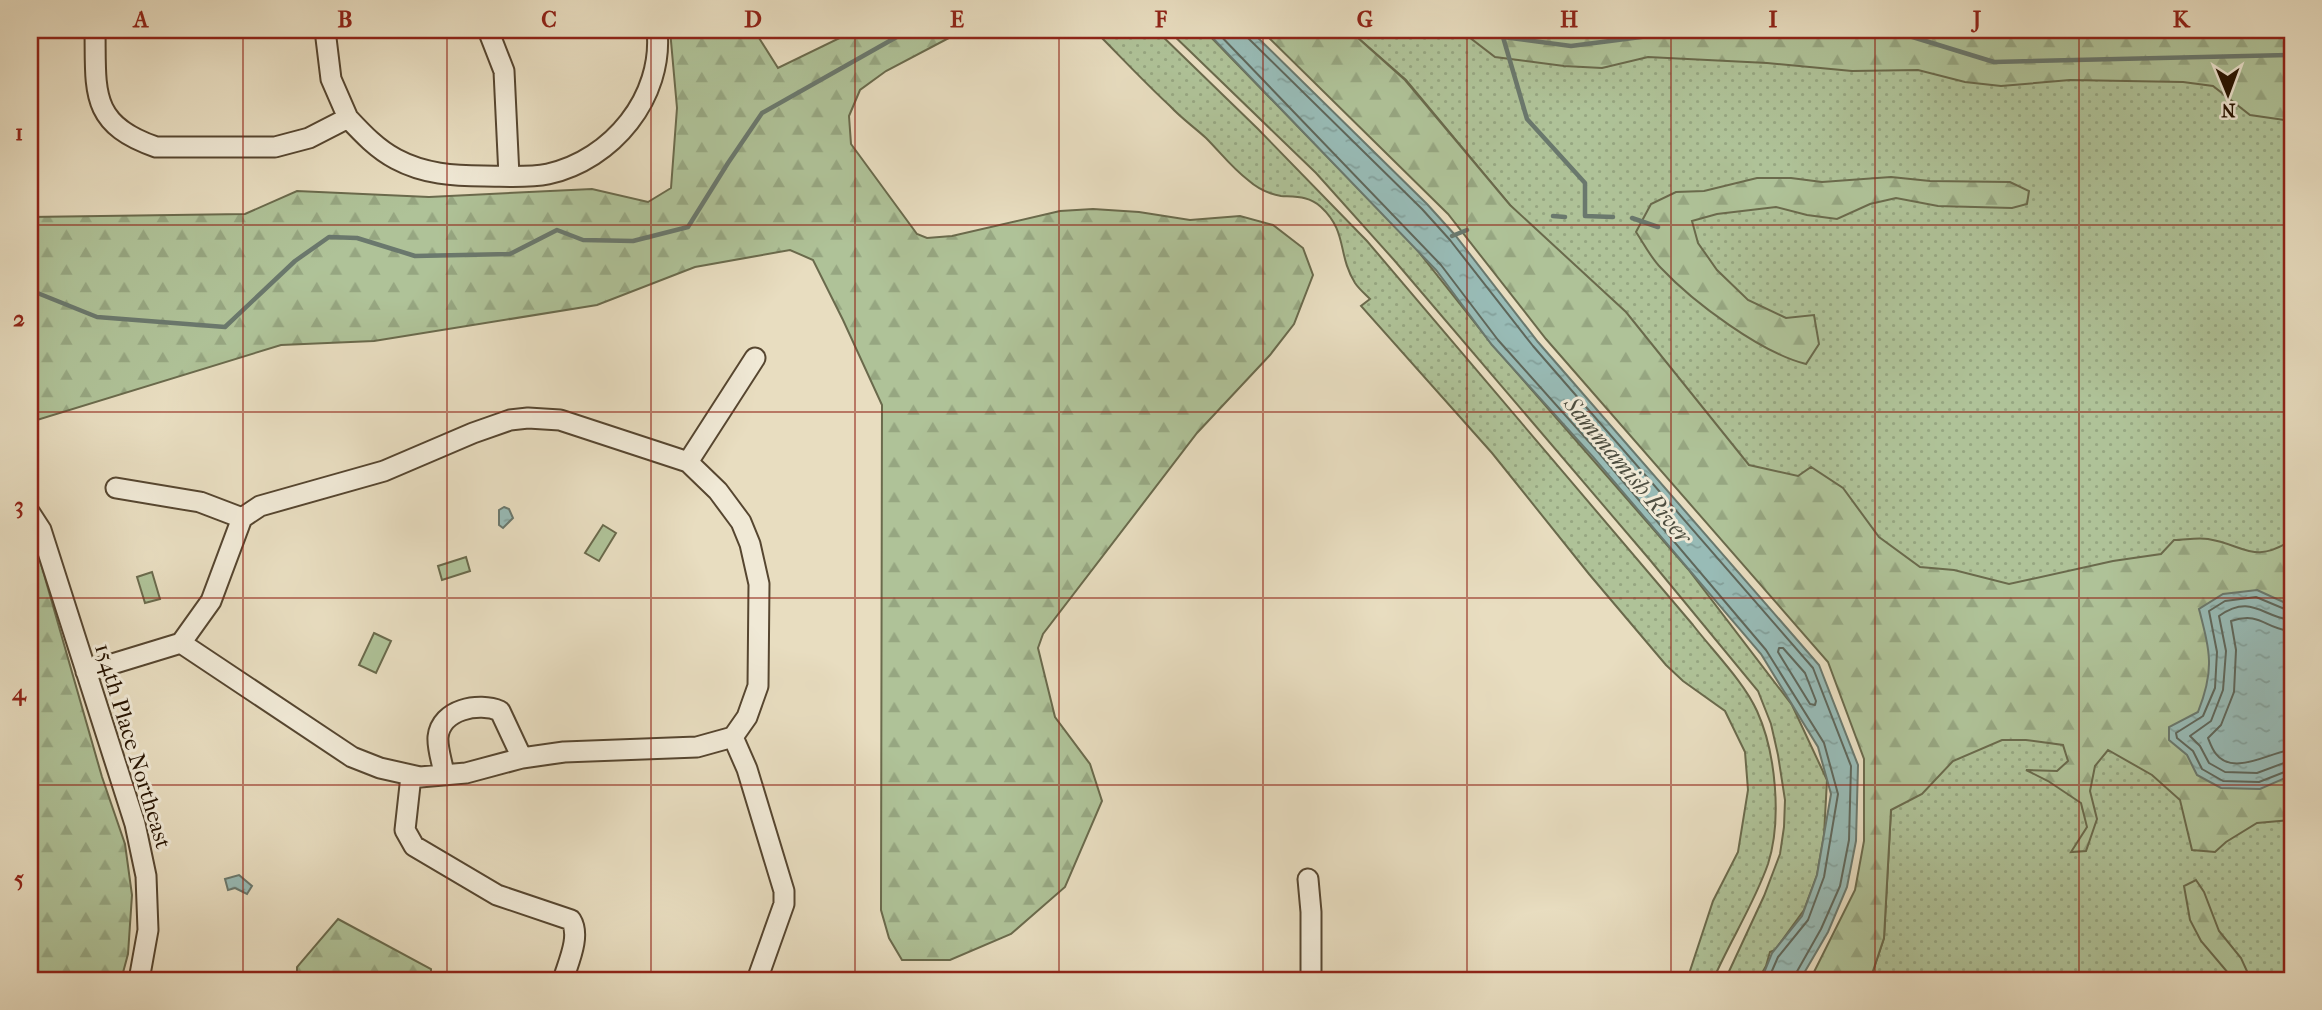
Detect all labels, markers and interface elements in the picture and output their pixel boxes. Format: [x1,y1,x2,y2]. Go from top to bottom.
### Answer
text: A [132,6,150,33]
text: B [338,6,353,33]
text: C [541,6,557,33]
text: D [744,6,762,33]
text: E [950,6,964,33]
text: F [1154,6,1168,33]
text: G [1357,6,1373,33]
text: H [1560,6,1578,33]
text: I [1769,6,1778,33]
text: J [1971,6,1982,33]
text: K [2173,6,2192,33]
north arrow [2192,60,2262,130]
text: N [2220,99,2236,121]
text: 1 [15,119,23,146]
text: 2 [13,305,25,332]
water label: Sammamish River [1558,390,1699,551]
text: 3 [14,492,24,519]
street label: 154th Place Northeast [89,640,177,852]
text: 4 [11,679,27,706]
text: 5 [14,865,24,892]

